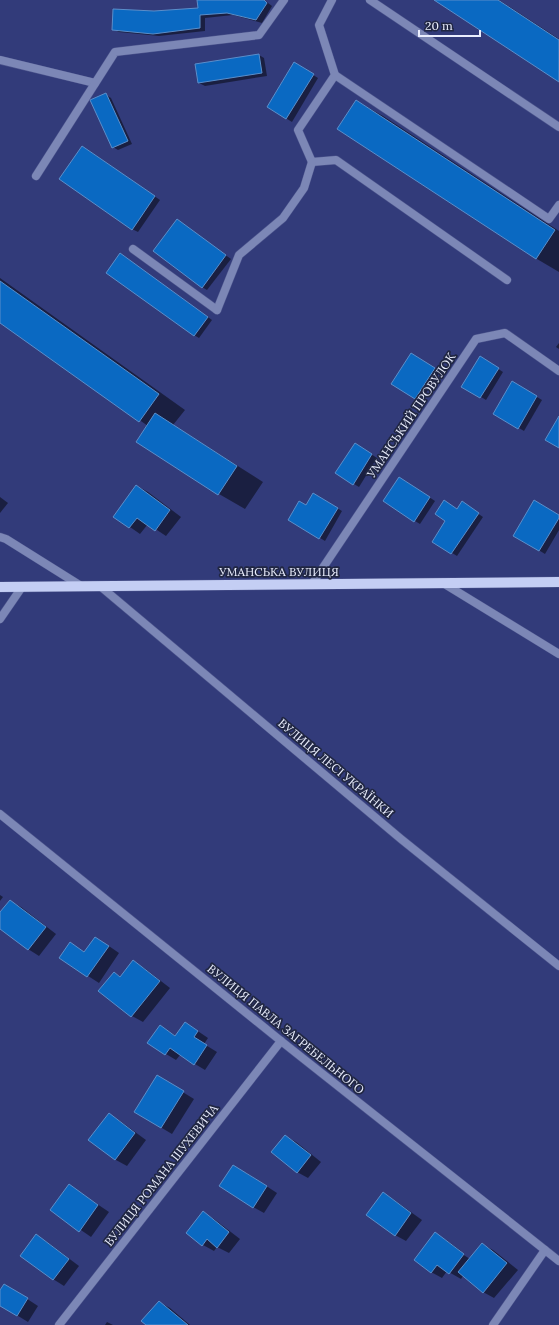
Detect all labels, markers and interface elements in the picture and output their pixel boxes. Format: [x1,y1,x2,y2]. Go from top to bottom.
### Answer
scale bar [419,12,480,38]
text: 20 m [425,18,453,33]
street label: УМАНСЬКИЙ ПРОВУЛОК [363,349,459,481]
street label: УМАНСЬКА ВУЛИЦЯ [218,564,339,579]
street label: ВУЛИЦЯ ЛЕСІ УКРАЇНКИ [275,715,397,821]
street label: ВУЛИЦЯ ПАВЛА ЗАГРЕБЕЛЬНОГО [204,961,368,1097]
street label: ВУЛИЦЯ РОМАНА ШУХЕВИЧА [101,1101,221,1249]

